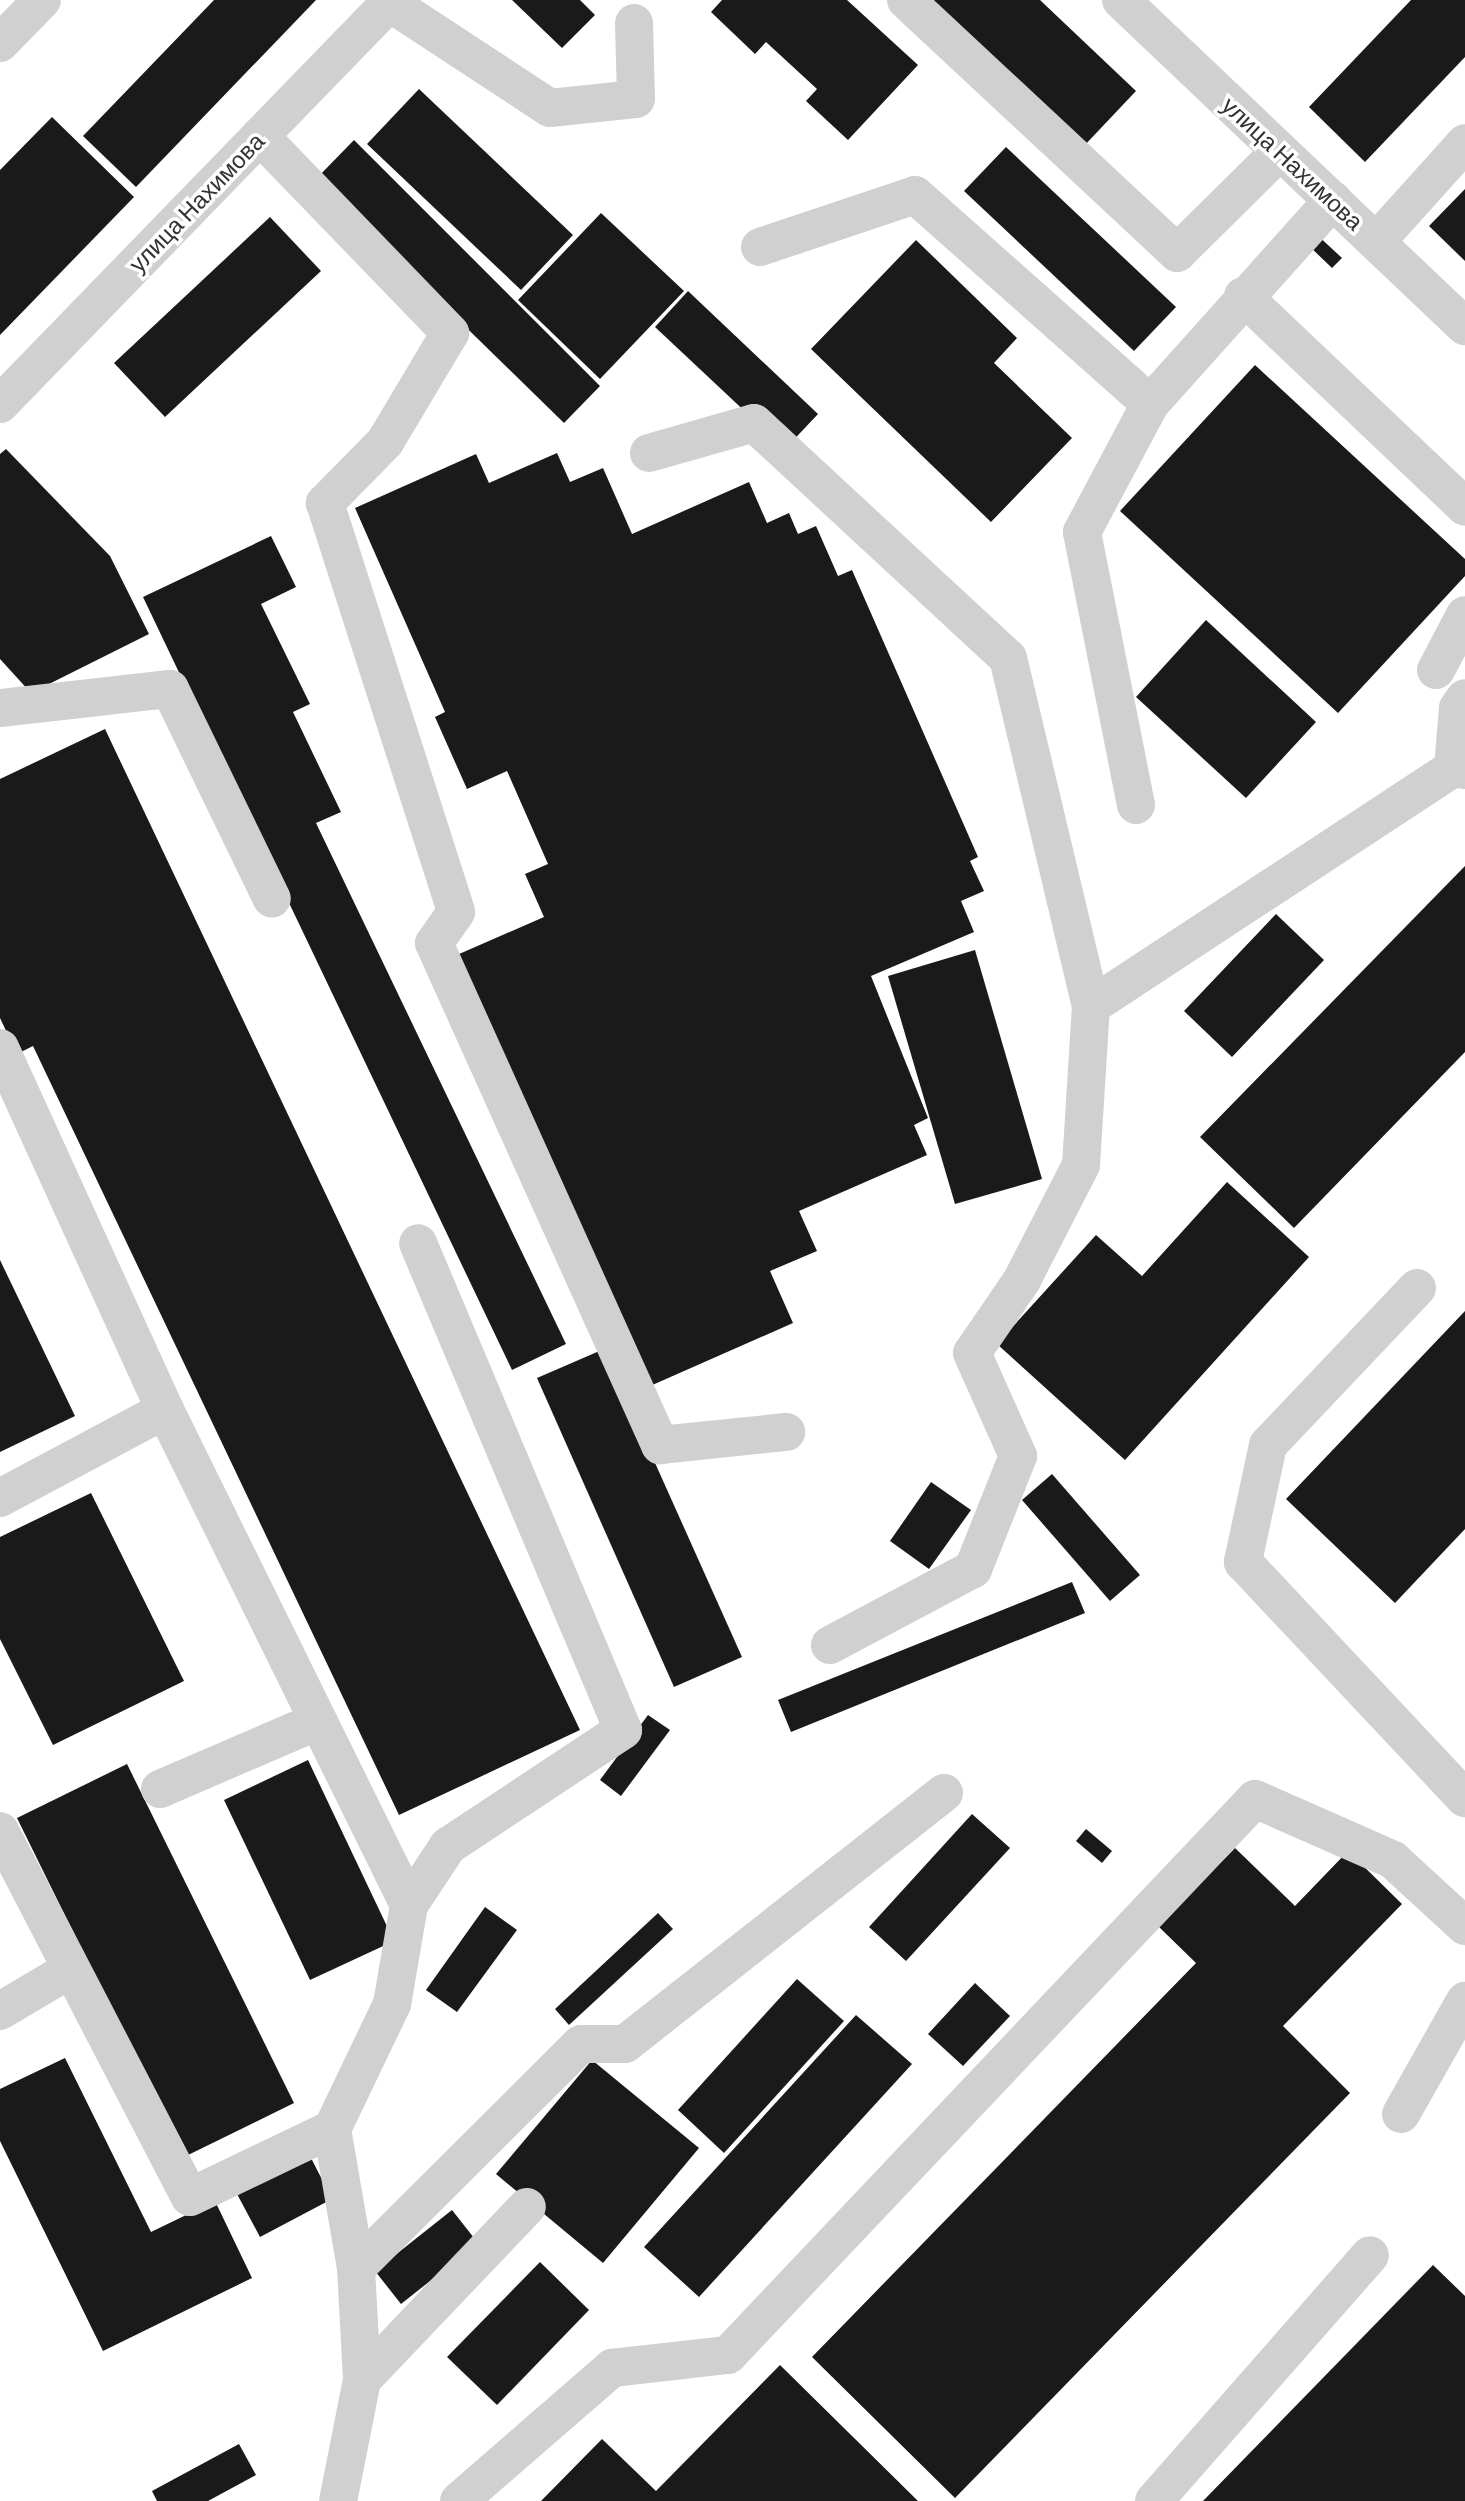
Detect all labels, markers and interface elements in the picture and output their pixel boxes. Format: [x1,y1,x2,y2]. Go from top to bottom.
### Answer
street label: улица Нахимова [1216,90,1370,236]
street label: улица Нахимова [122,126,270,278]

